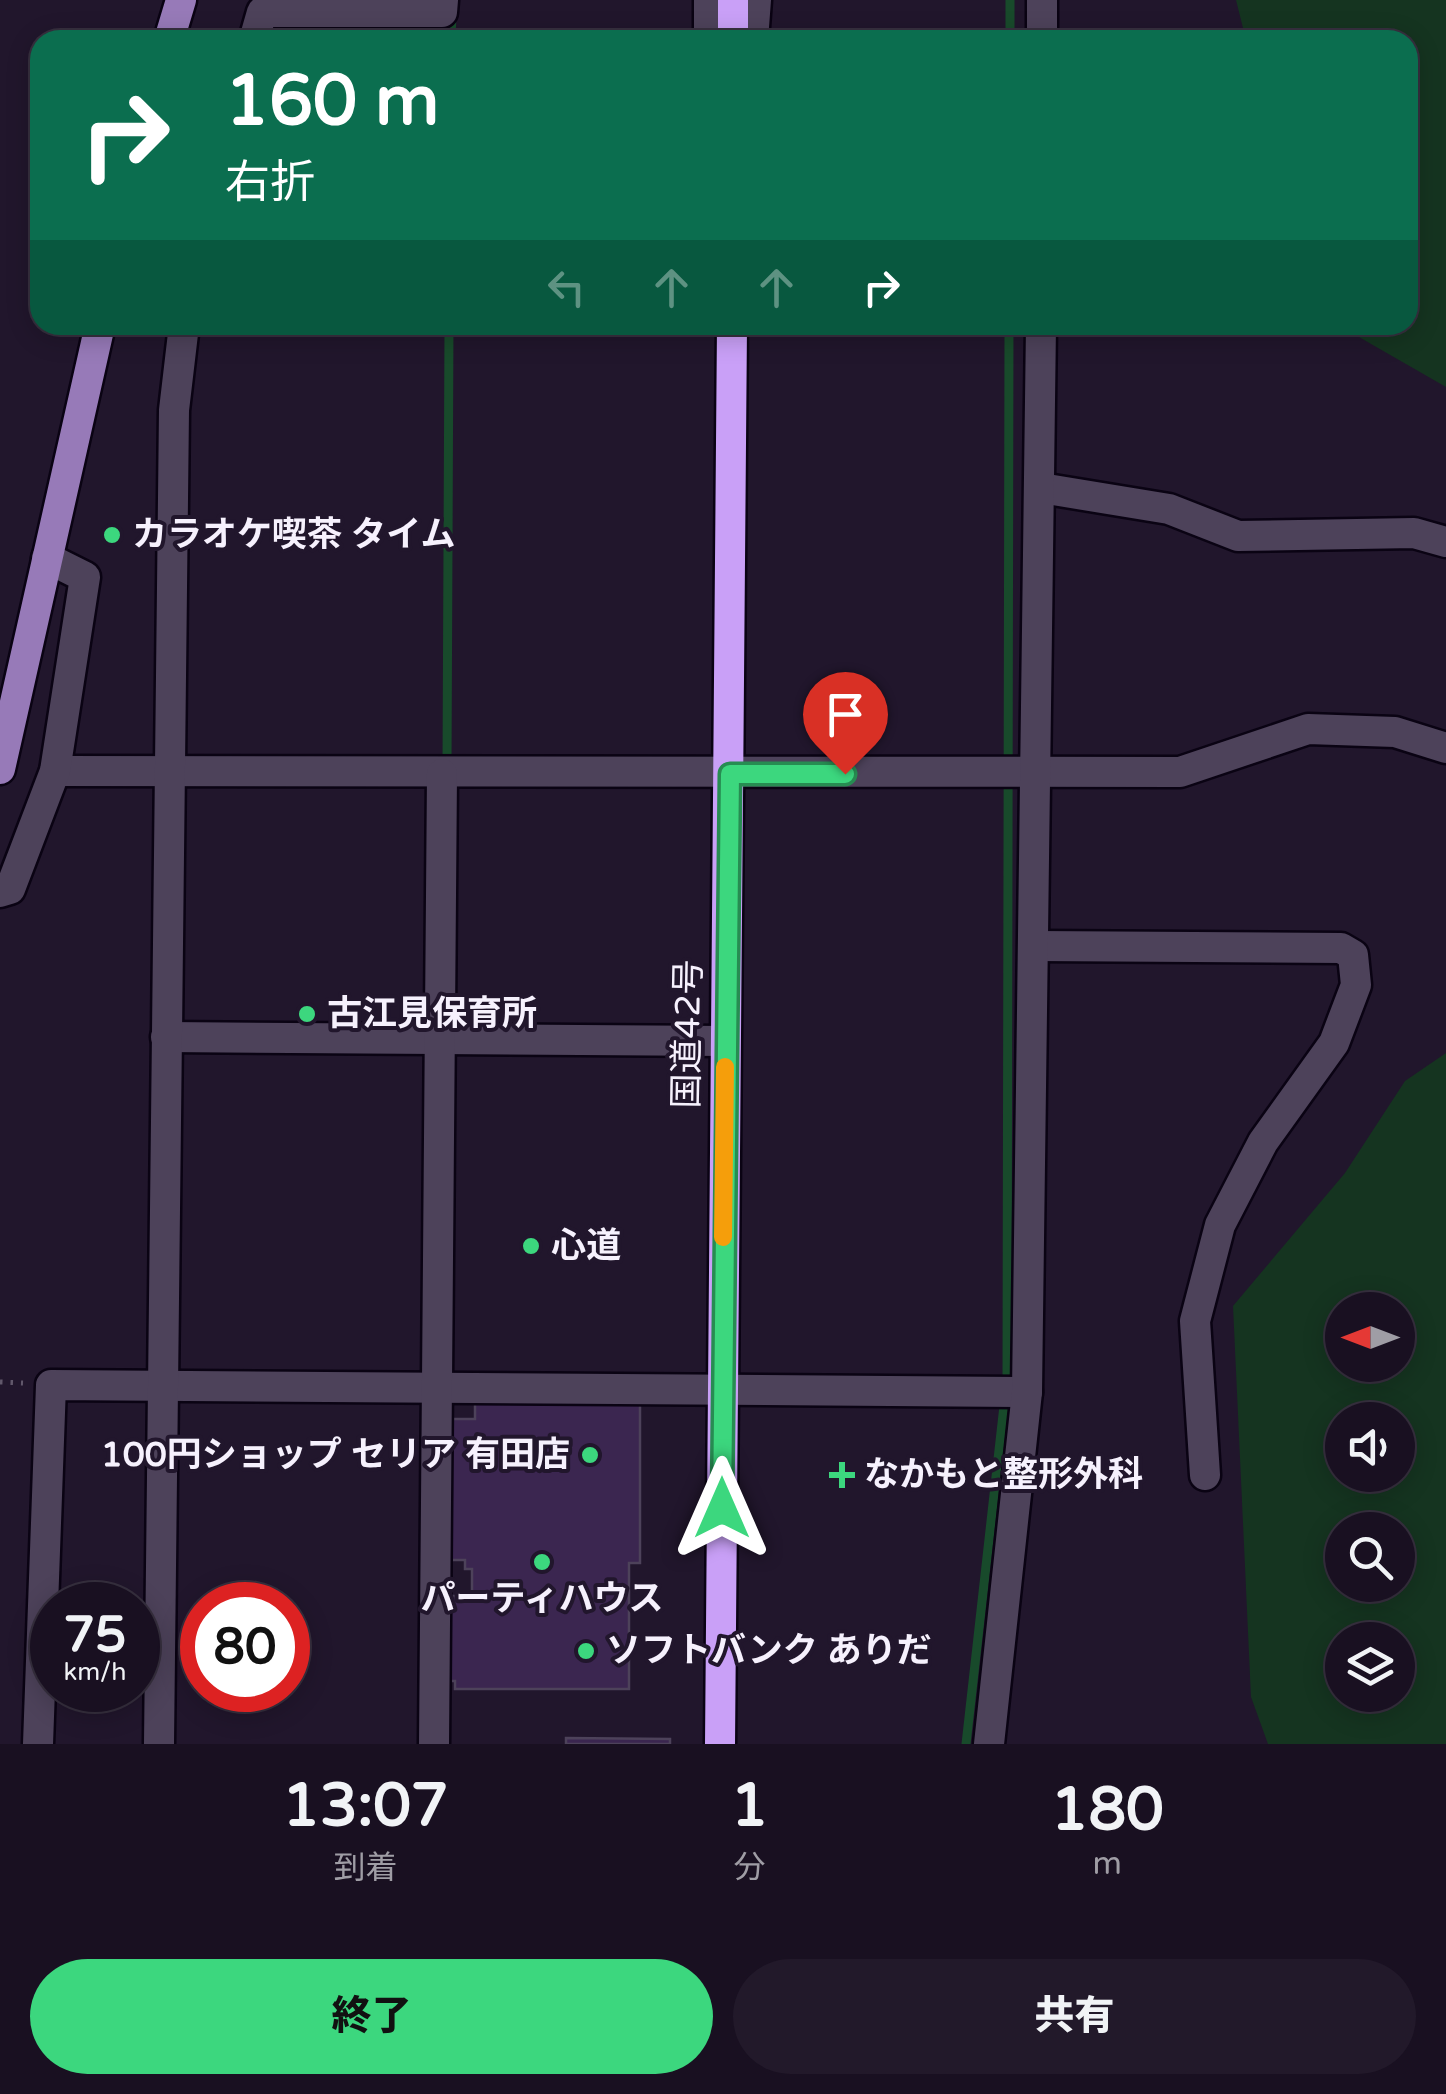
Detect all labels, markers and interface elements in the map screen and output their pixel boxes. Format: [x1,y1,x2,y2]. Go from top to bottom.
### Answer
text: 160 m [225,60,439,144]
icon: right [60,70,190,200]
text: 右折 [225,156,315,210]
icon: left [539,260,594,315]
icon: ahead [644,260,699,315]
icon: ahead [749,260,804,315]
icon: right [854,260,909,315]
place label: カラオケ喫茶 タイム [132,514,455,556]
marker: カラオケ喫茶 タイム [101,524,123,546]
pin [803,672,888,775]
icon: arrive [818,687,873,742]
street label: 国道42号 [666,959,710,1109]
place label: 古江見保育所 [327,993,537,1035]
marker: 古江見保育所 [296,1003,318,1025]
place label: 心道 [551,1225,621,1267]
marker: 心道 [520,1235,542,1257]
north arrow [1325,1292,1415,1382]
map controls [1325,1292,1415,1712]
button: sound [1325,1402,1415,1492]
place label: 100円ショップ セリア 有田店 [101,1434,570,1476]
marker: 100円ショップ セリア 有田店 [579,1444,601,1466]
place label: なかもと整形外科 [864,1454,1143,1496]
position arrow [670,1456,774,1560]
marker: なかもと整形外科 [829,1462,855,1488]
button: search [1325,1512,1415,1602]
marker: パーティハウス [531,1551,553,1573]
place label: パーティハウス [421,1578,663,1620]
speed limit sign: 80 [180,1582,310,1712]
text: 75 [64,1605,126,1665]
button: layers [1325,1622,1415,1712]
place label: ソフトバンク ありだ [606,1630,932,1672]
marker: ソフトバンク ありだ [575,1640,597,1662]
text: km/h [64,1657,126,1687]
text: 13:07 [282,1770,449,1842]
text: 1 [731,1770,768,1842]
text: 180 [1051,1774,1164,1846]
text: m [1093,1845,1122,1883]
text: 到着 [333,1849,397,1887]
text: 分 [734,1849,766,1887]
button: 終了 [30,1959,713,2074]
button: 共有 [733,1959,1416,2074]

